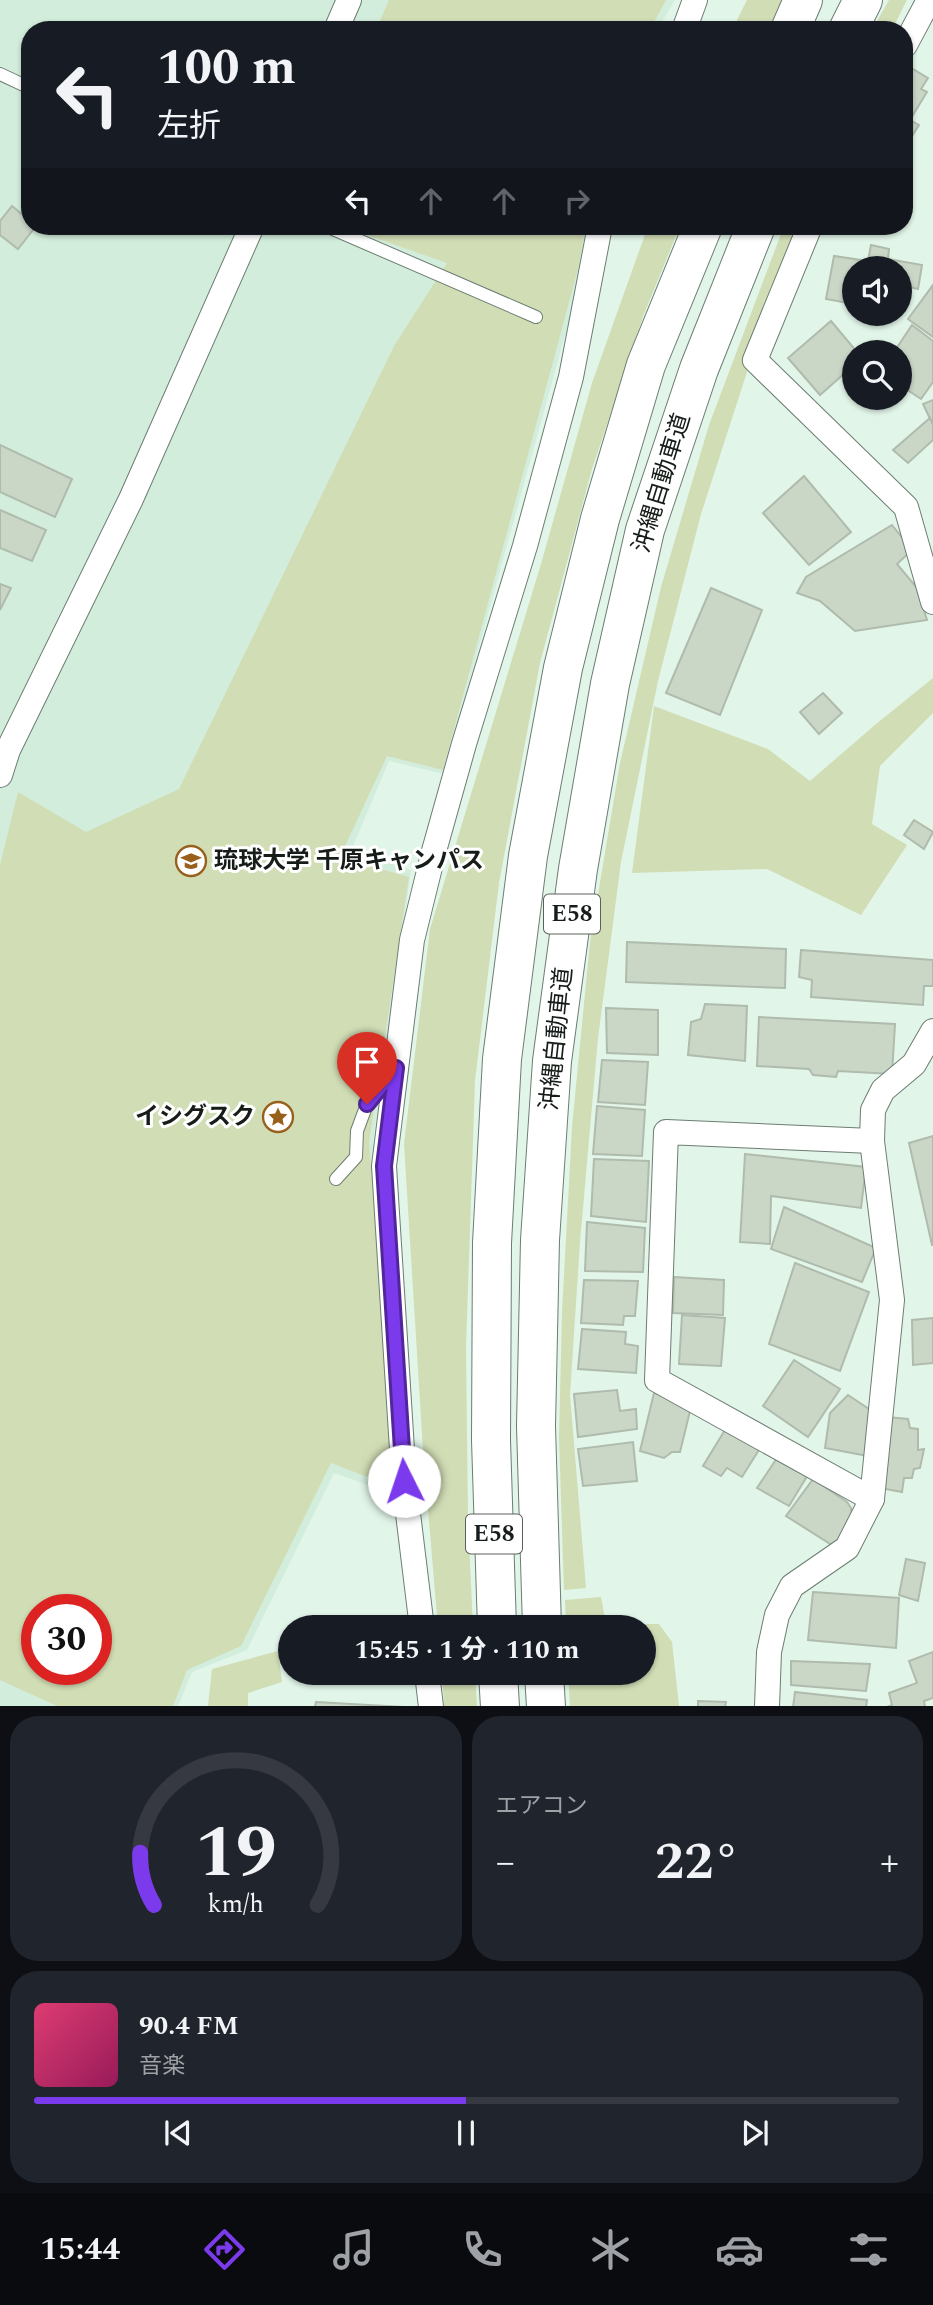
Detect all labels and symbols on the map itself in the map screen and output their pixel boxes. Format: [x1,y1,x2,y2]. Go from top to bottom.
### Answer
street label: 沖縄自動車道 [624,409,700,557]
place label: 琉球大学 千原キャンパス [214,843,484,879]
school or university icon: 琉球大学 千原キャンパス [174,844,208,878]
road number: E58 [544,894,600,934]
street label: 沖縄自動車道 [532,966,582,1112]
pin [337,1032,397,1104]
place label: イシグスク [135,1099,255,1135]
place icon: イシグスク [261,1100,295,1134]
position arrow [367,1444,441,1518]
road number: E58 [466,1514,522,1554]
speed limit sign: 30 [21,1594,112,1685]

